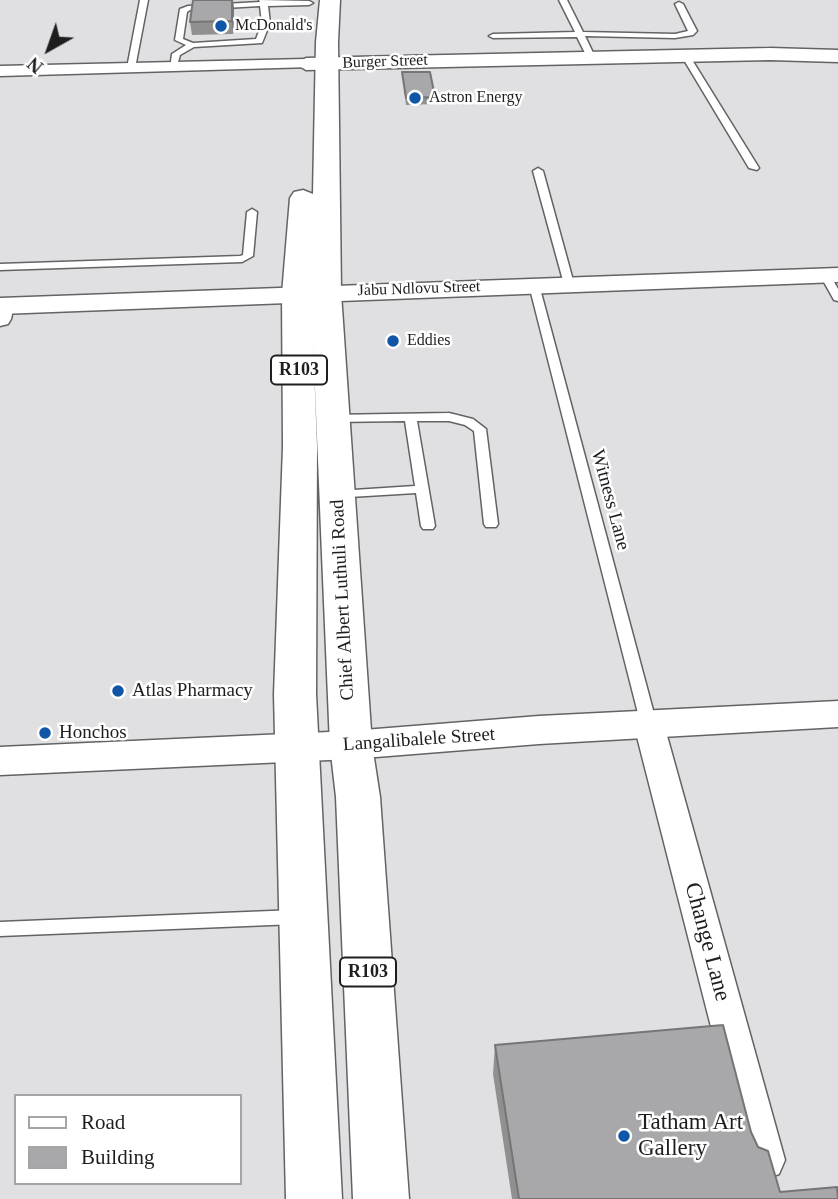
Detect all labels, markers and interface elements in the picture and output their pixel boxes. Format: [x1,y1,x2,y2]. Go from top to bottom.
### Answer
north arrow [14,14,84,84]
place label: McDonald's [235,16,313,36]
marker: McDonald's [213,18,229,34]
street label: Burger Street [342,51,428,73]
text: N [23,53,47,78]
place label: Astron Energy [429,88,522,108]
marker: Astron Energy [407,90,423,106]
street label: Jabu Ndlovu Street [357,277,481,301]
place label: Eddies [407,331,451,351]
marker: Eddies [385,333,401,349]
road number: R103 [271,356,327,384]
street label: Witness Lane [586,447,634,553]
street label: Chief Albert Luthuli Road [326,499,360,701]
place label: Atlas Pharmacy [132,680,253,702]
marker: Atlas Pharmacy [110,683,126,699]
place label: Honchos [59,722,127,744]
street label: Langalibalele Street [342,723,496,757]
marker: Honchos [37,725,53,741]
street label: Change Lane [678,880,736,1004]
road number: R103 [340,958,396,987]
legend [14,1094,242,1185]
place label: Tatham Art Gallery [638,1109,743,1163]
text: Road [81,1110,125,1134]
marker: Tatham Art Gallery [616,1128,632,1144]
text: Building [81,1145,155,1169]

